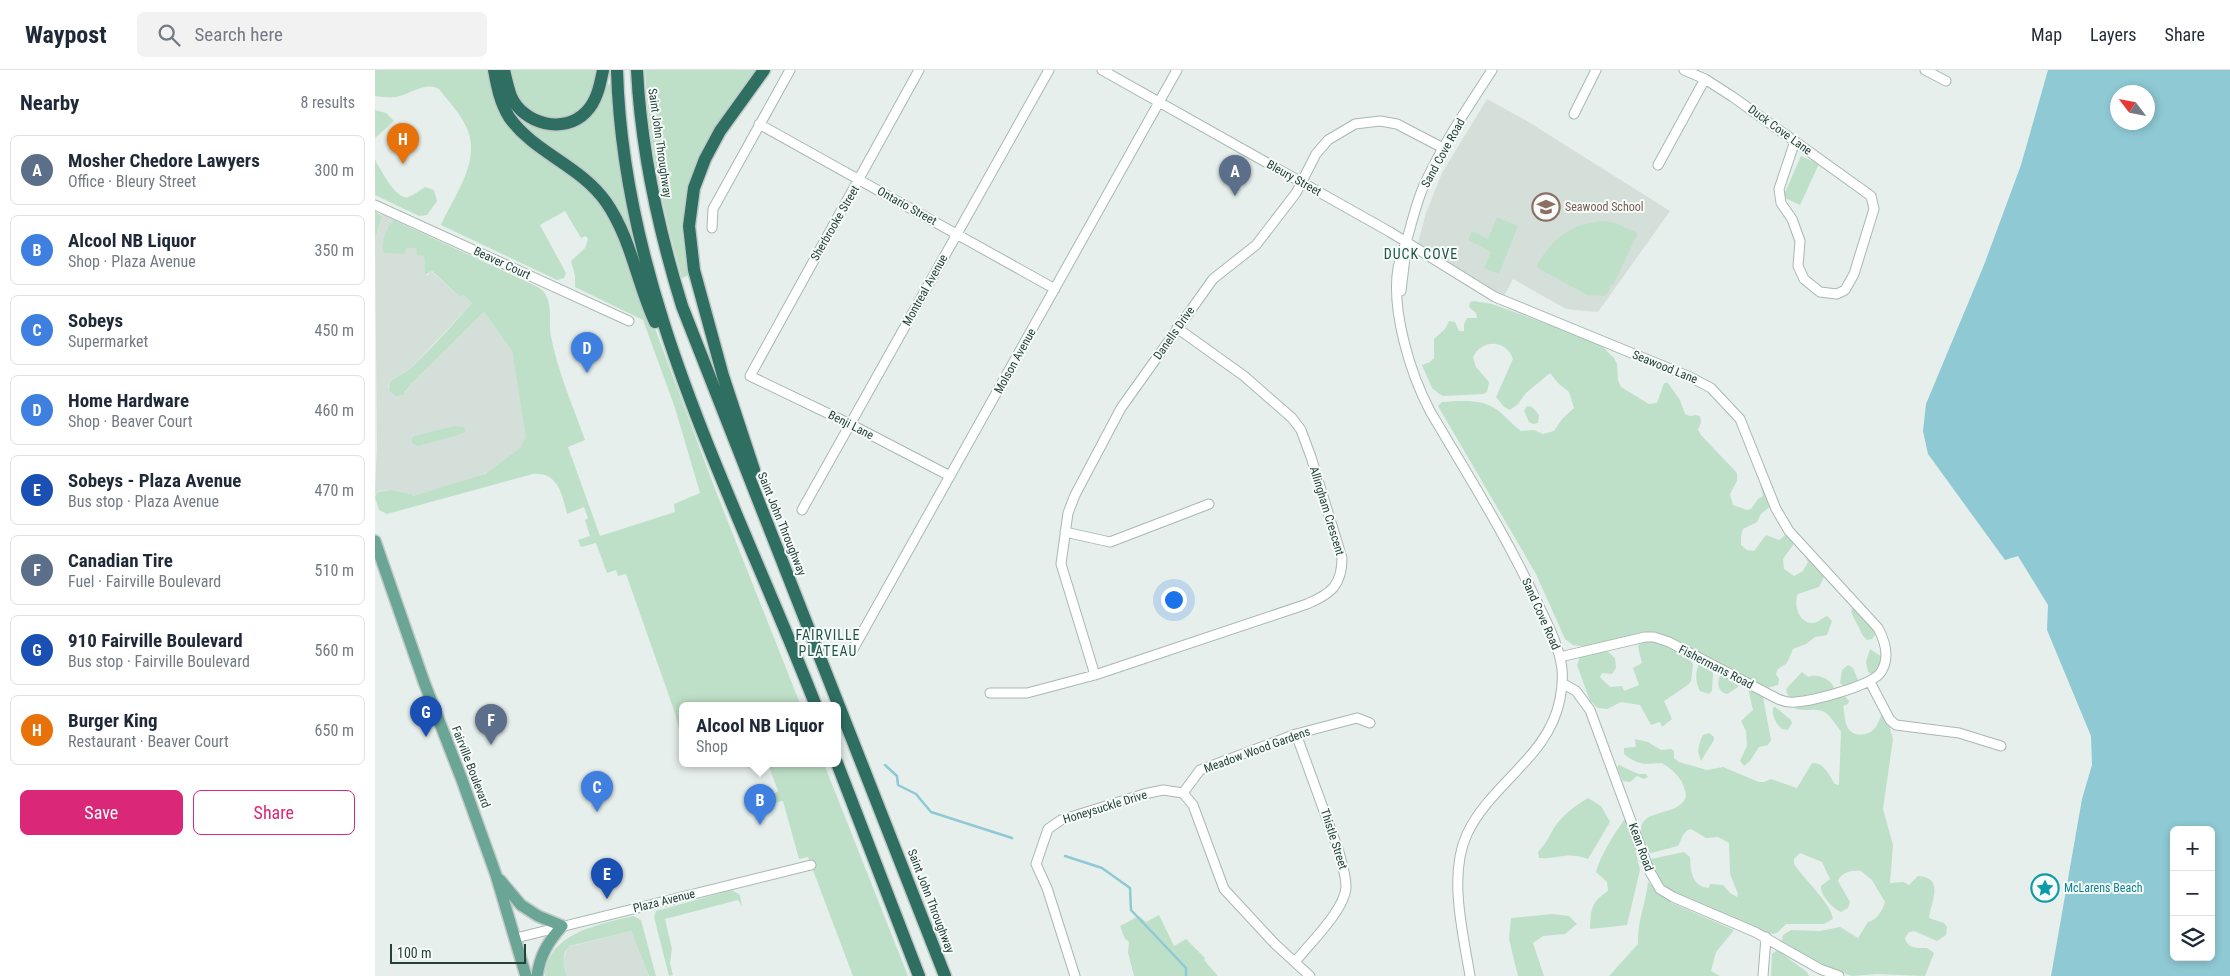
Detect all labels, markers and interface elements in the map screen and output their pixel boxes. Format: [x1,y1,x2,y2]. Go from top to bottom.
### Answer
search box [137,12,487,57]
text: Waypost [25,21,107,49]
icon: search [155,21,183,49]
text: Search here [195,23,283,46]
text: Map [2031,24,2062,45]
text: Layers [2090,24,2137,45]
text: Share [2165,24,2205,45]
north arrow [2110,85,2155,130]
street label: Saint John Throughway [645,87,675,199]
text: Nearby [20,91,79,115]
text: 8 results [300,93,355,112]
street label: Duck Cove Lane [1745,102,1815,158]
street label: Sand Cove Road [1418,116,1468,190]
pin: H [387,123,419,164]
text: Mosher Chedore Lawyers [68,149,260,172]
pin: A [1219,155,1251,196]
street label: Bleury Street [1264,157,1324,199]
text: A [32,161,42,180]
text: 300 m [315,161,354,180]
text: Office · Bleury Street [68,172,196,191]
street label: Sherbrooke Street [808,182,862,263]
street label: Ontario Street [875,184,939,228]
school or university icon: Seawood School [1531,192,1561,222]
place label: Seawood School [1565,200,1644,214]
text: Alcool NB Liquor [68,229,196,252]
text: B [33,241,41,260]
text: 350 m [315,241,354,260]
street label: Beaver Court [471,244,533,282]
district label: DUCK COVE [1384,246,1458,262]
text: Shop · Plaza Avenue [68,252,196,271]
street label: Montreal Avenue [900,252,951,328]
street label: Danells Drive [1151,303,1198,362]
text: Sobeys [68,309,123,332]
text: C [32,321,42,340]
text: 450 m [315,321,354,340]
street label: Molson Avenue [991,326,1039,396]
text: Supermarket [68,332,148,351]
pin: D [571,332,603,373]
street label: Seawood Lane [1630,348,1700,387]
text: Home Hardware [68,389,189,412]
text: D [32,401,42,420]
text: 460 m [315,401,354,420]
street label: Benji Lane [826,408,876,443]
text: Shop · Beaver Court [68,412,193,431]
street label: Allingham Crescent [1307,465,1347,558]
text: Sobeys - Plaza Avenue [68,469,241,492]
street label: Saint John Throughway [755,470,809,578]
text: E [33,481,41,500]
text: 470 m [315,481,354,500]
text: Bus stop · Plaza Avenue [68,492,219,511]
text: Canadian Tire [68,549,173,572]
text: F [33,561,41,580]
text: 510 m [315,561,354,580]
text: Fuel · Fairville Boulevard [68,572,221,591]
street label: Sand Cove Road [1519,576,1563,652]
your location [1161,587,1187,613]
district label: FAIRVILLE PLATEAU [795,627,861,659]
text: 910 Fairville Boulevard [68,629,243,652]
text: G [32,641,42,660]
text: 560 m [315,641,354,660]
street label: Fishermans Road [1676,642,1756,692]
text: Bus stop · Fairville Boulevard [68,652,250,671]
pin: G [410,696,442,737]
popup [679,702,841,767]
pin: F [475,704,507,745]
text: Burger King [68,709,158,732]
text: Alcool NB Liquor [696,714,824,737]
text: H [32,721,42,740]
text: 650 m [315,721,354,740]
street label: Fairville Boulevard [449,724,493,810]
street label: Meadow Wood Gardens [1202,724,1312,776]
text: Restaurant · Beaver Court [68,732,229,751]
text: Shop [696,737,728,756]
pin: C [581,771,613,812]
pin: B [744,784,776,825]
street label: Honeysuckle Drive [1061,787,1149,826]
button: Save [20,790,183,835]
button: Share [193,790,355,835]
street label: Thistle Street [1318,807,1351,872]
street label: Kean Road [1626,821,1656,873]
map controls [2170,826,2215,961]
button: + [2170,826,2215,871]
street label: Saint John Throughway [905,847,957,955]
pin: E [591,858,623,899]
button: − [2170,871,2215,916]
place icon: McLarens Beach [2030,873,2060,903]
place label: McLarens Beach [2064,881,2143,895]
street label: Plaza Avenue [632,886,697,915]
button: layers [2170,916,2215,961]
scale bar [390,941,526,964]
text: 100 m [397,945,432,961]

